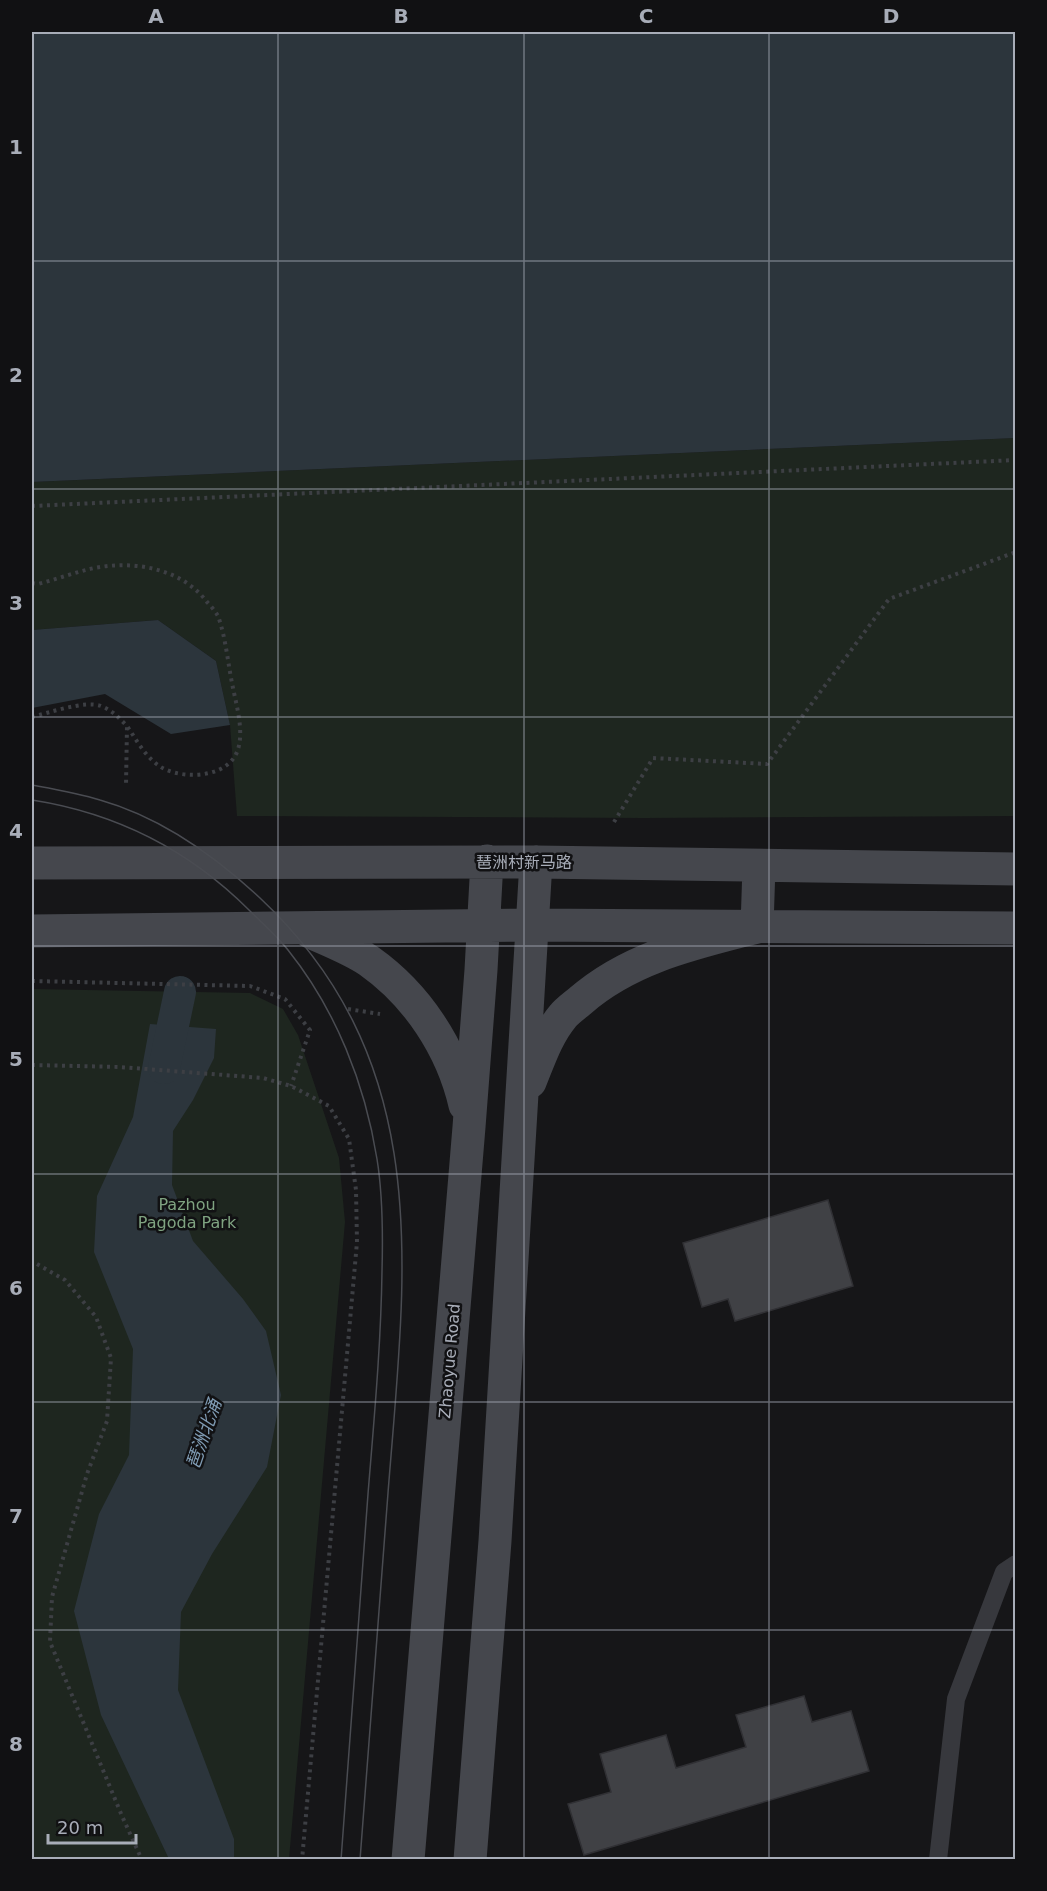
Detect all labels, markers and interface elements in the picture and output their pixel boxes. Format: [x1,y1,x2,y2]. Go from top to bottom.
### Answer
text: A [148,4,164,28]
text: B [393,4,409,28]
text: C [639,4,653,28]
text: D [883,4,899,28]
text: 1 [9,135,23,159]
text: 2 [9,363,23,387]
text: 3 [9,591,23,615]
text: 4 [9,819,23,843]
street label: 琶洲村新马路 [476,853,572,872]
text: 5 [9,1047,23,1071]
park label: Pazhou Pagoda Park [138,1195,237,1232]
text: 6 [9,1276,23,1300]
street label: Zhaoyue Road [435,1303,464,1419]
water label: 琶洲北涌 [182,1394,226,1471]
text: 7 [9,1504,23,1528]
text: 8 [9,1732,23,1756]
scale bar [48,1807,136,1845]
text: 20 m [57,1817,103,1838]

